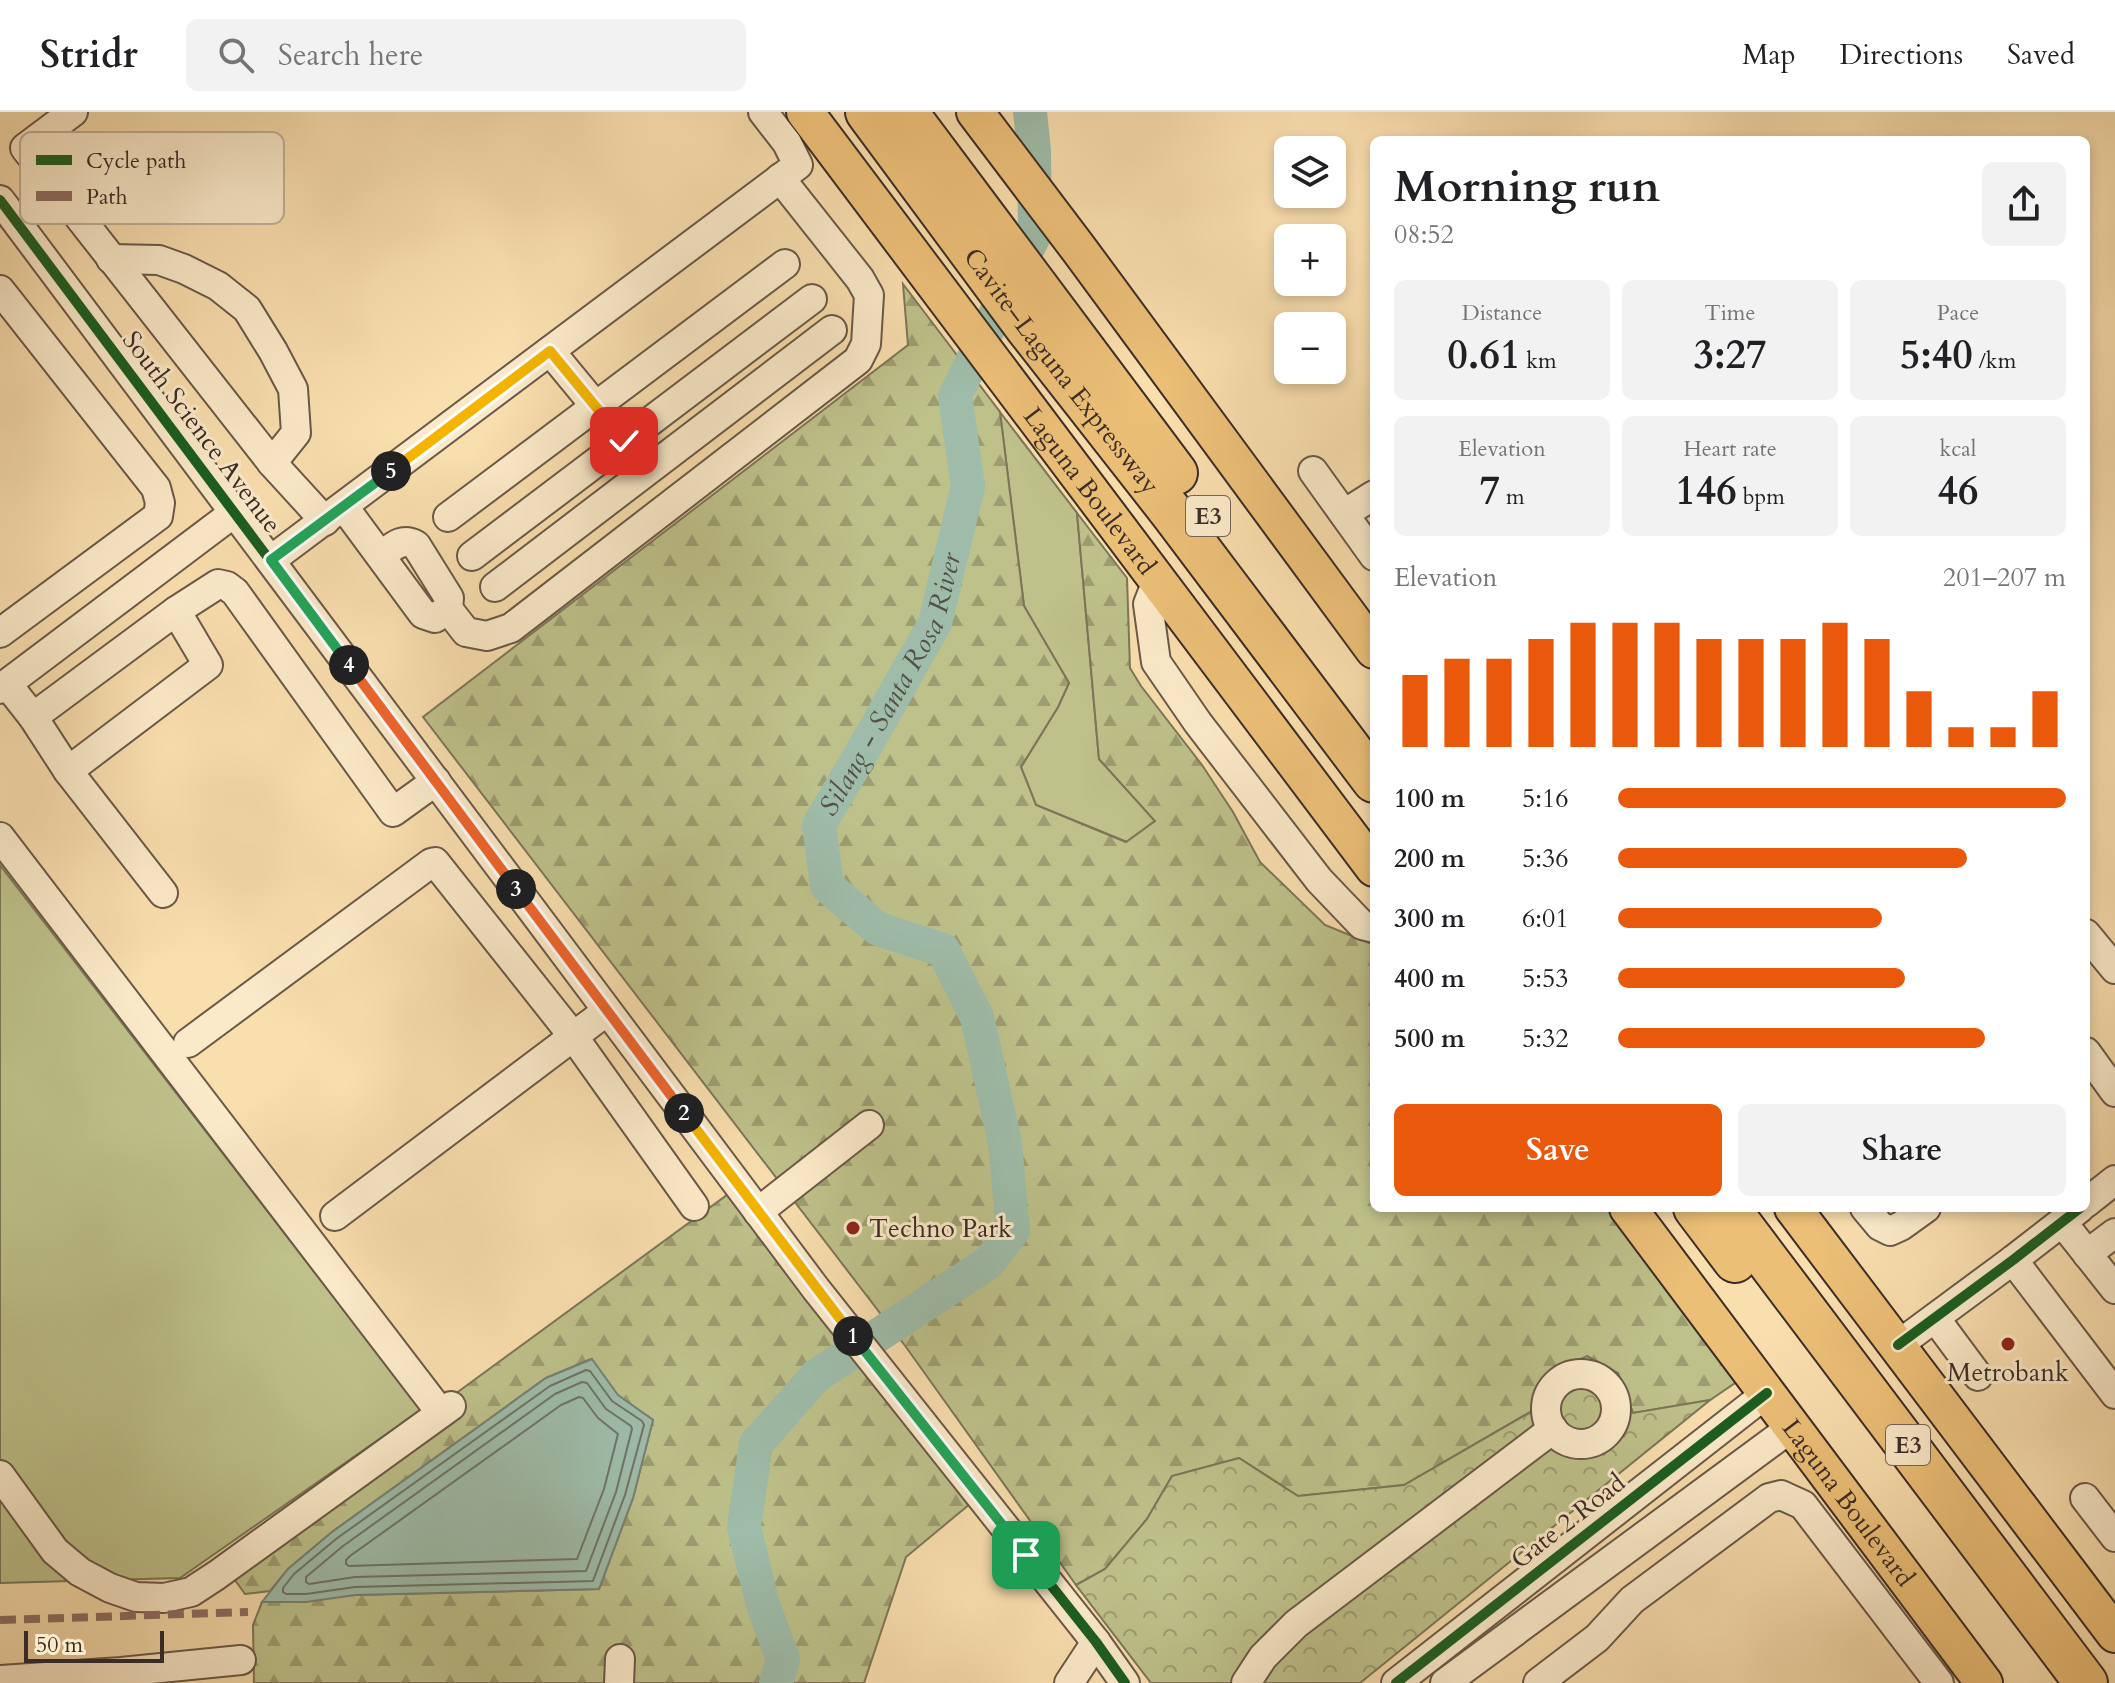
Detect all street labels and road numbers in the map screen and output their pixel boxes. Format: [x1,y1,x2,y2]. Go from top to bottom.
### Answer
street label: Cavite–Laguna Expressway [956,241,1168,501]
street label: South Science Avenue [114,324,290,540]
street label: Laguna Boulevard [1016,400,1165,582]
road number: E3 [1186,496,1230,536]
street label: Laguna Boulevard [1774,1412,1923,1594]
road number: E3 [1886,1425,1930,1465]
street label: Gate 2 Road [1504,1465,1633,1577]

